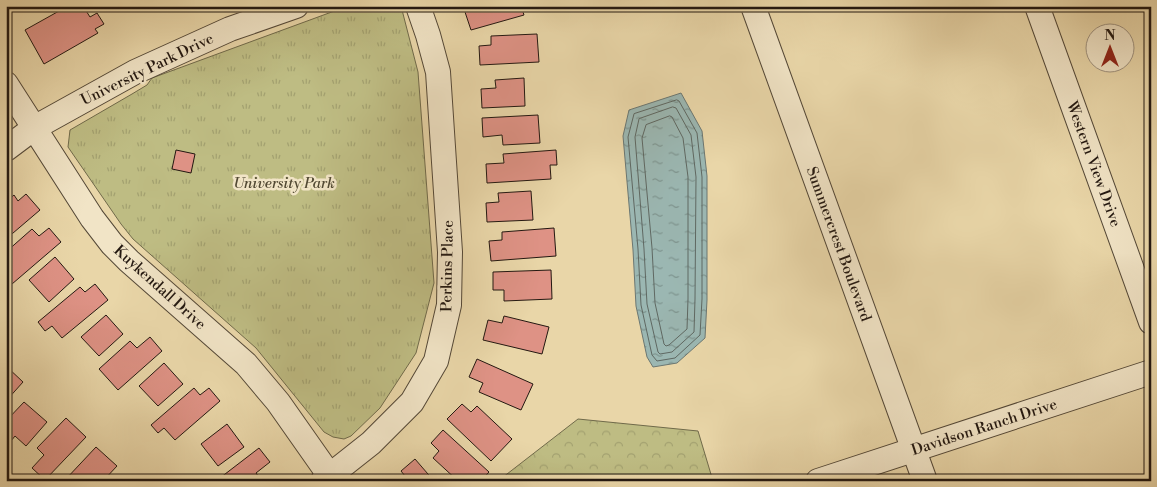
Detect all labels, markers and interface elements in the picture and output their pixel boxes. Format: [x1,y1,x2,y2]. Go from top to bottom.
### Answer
north arrow [1084,22,1134,72]
text: N [1104,27,1116,45]
street label: University Park Drive [78,29,217,110]
street label: Western View Drive [1062,98,1125,230]
street label: Summercrest Boulevard [802,164,876,325]
park label: University Park [233,174,335,193]
street label: Perkins Place [437,220,458,312]
street label: Kuykendall Drive [110,241,210,334]
street label: Davidson Ranch Drive [909,395,1059,460]

